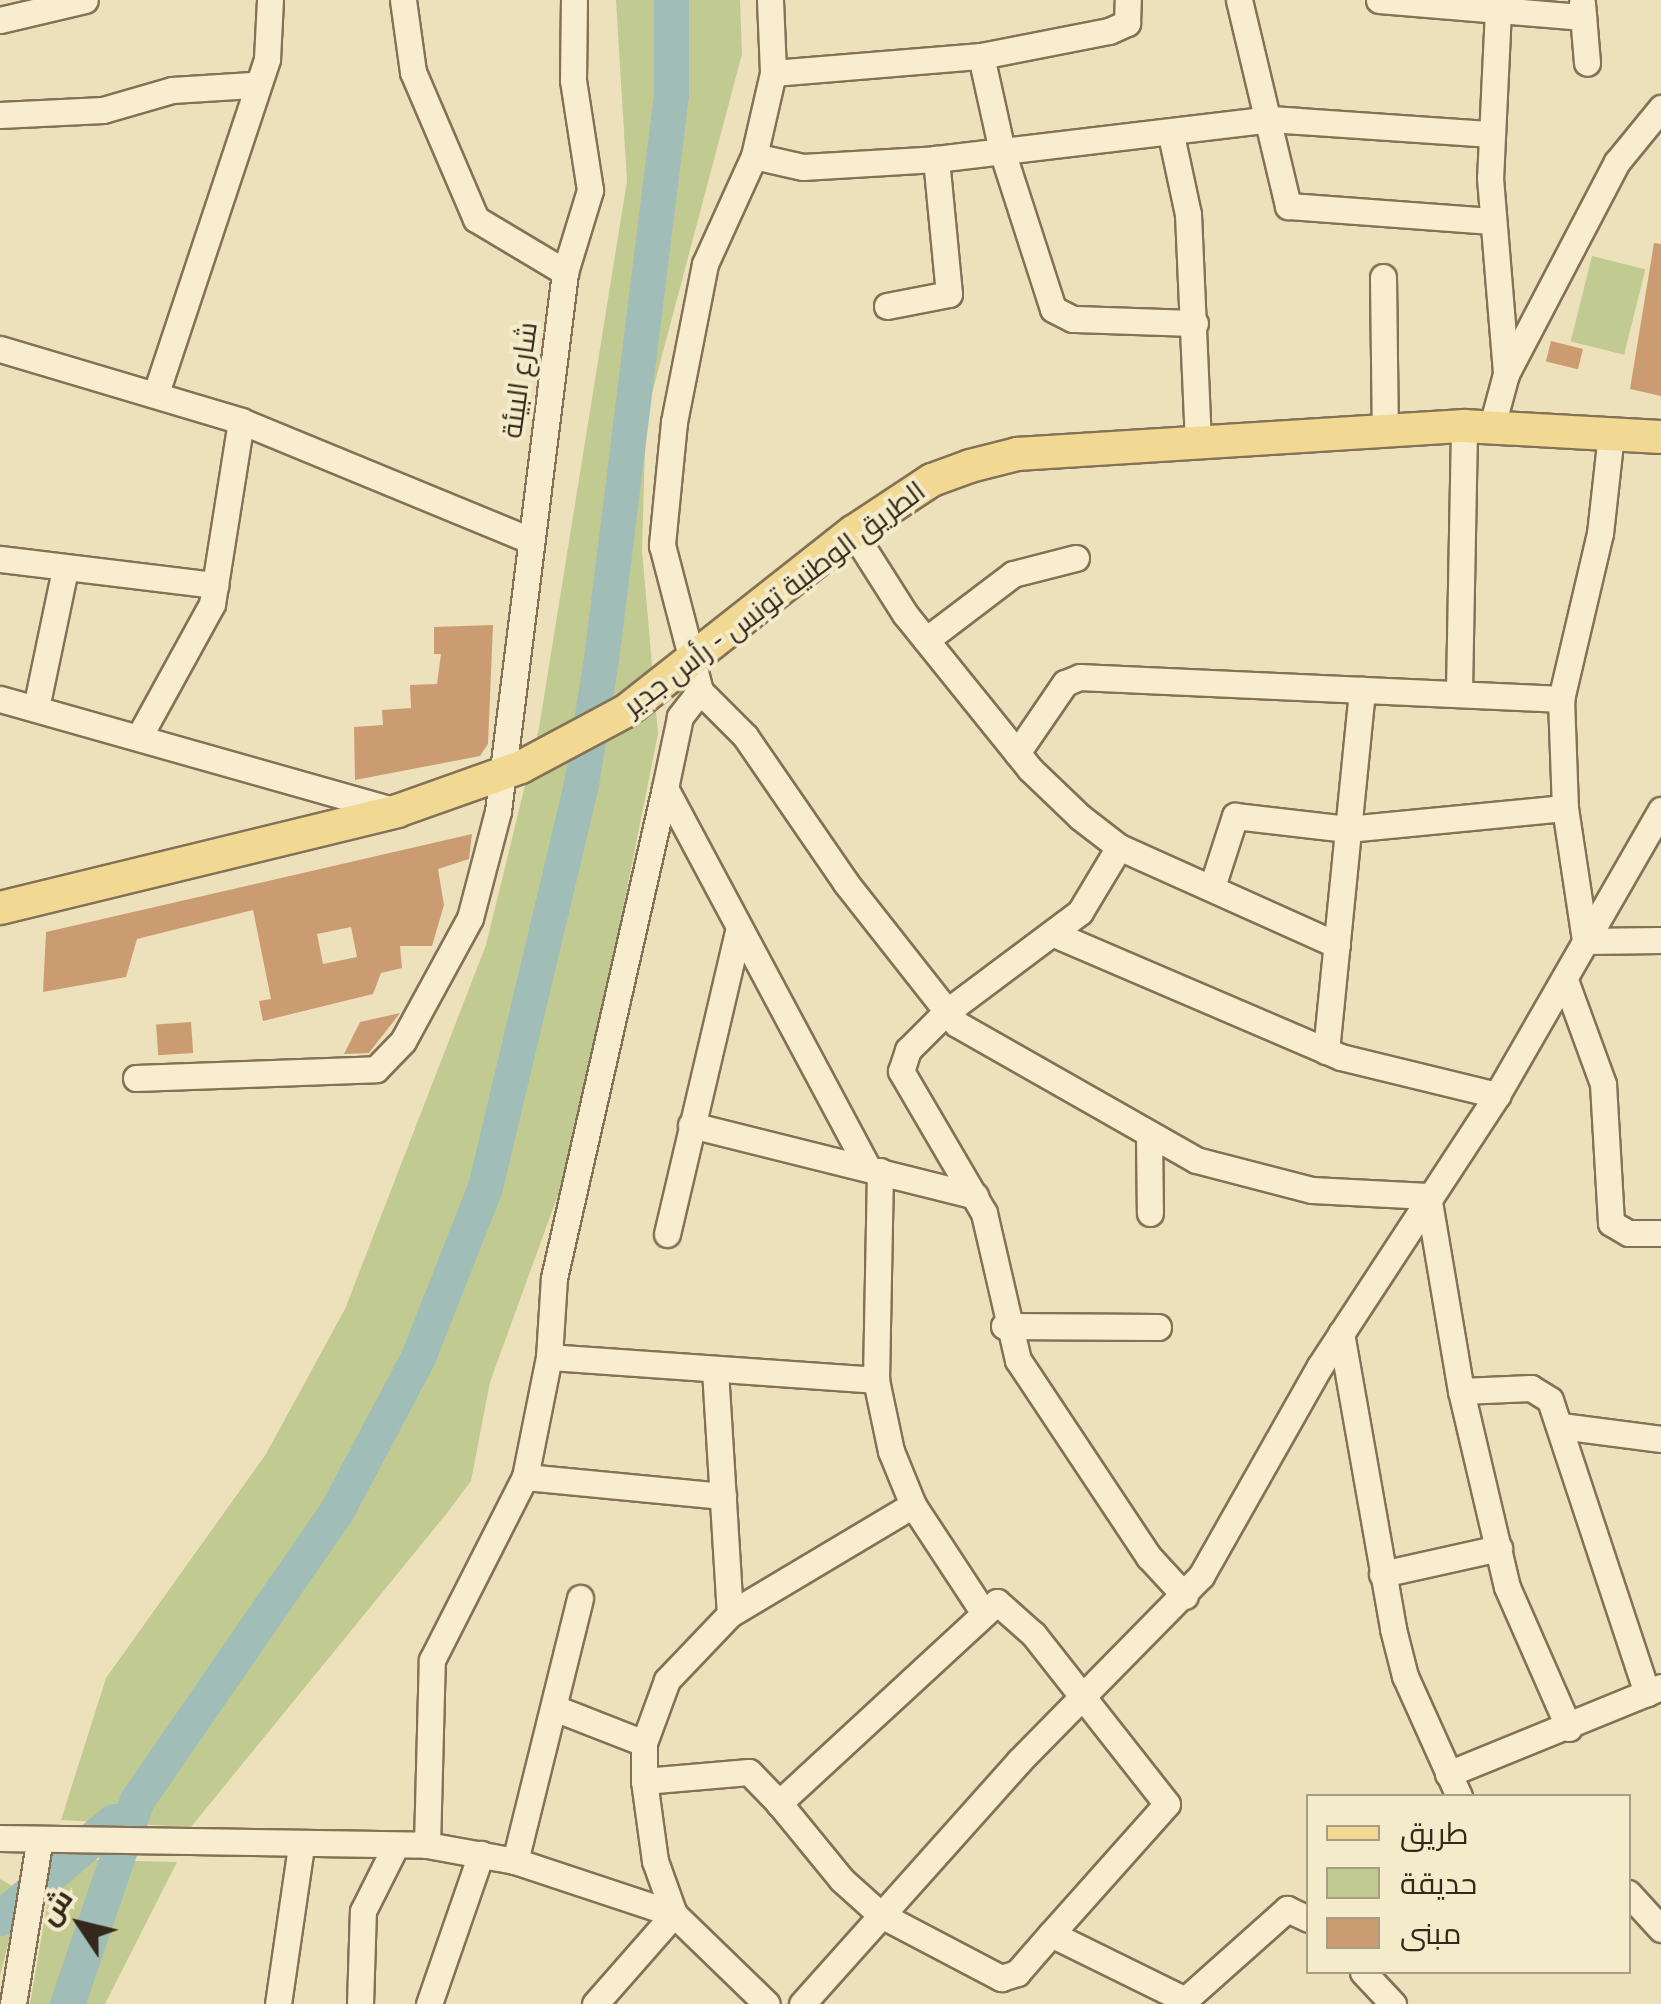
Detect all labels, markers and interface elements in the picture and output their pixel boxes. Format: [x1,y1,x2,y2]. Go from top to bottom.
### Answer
street label: شارع البيئة [494,320,544,440]
street label: الطريق الوطنية تونس - رأس جدير [617,474,931,722]
legend [1306,1794,1631,1974]
text: طريق [1400,1813,1469,1852]
text: حديقة [1400,1863,1477,1902]
north arrow [30,1874,130,1974]
text: ش [30,1881,80,1932]
text: مبنى [1400,1913,1461,1952]

